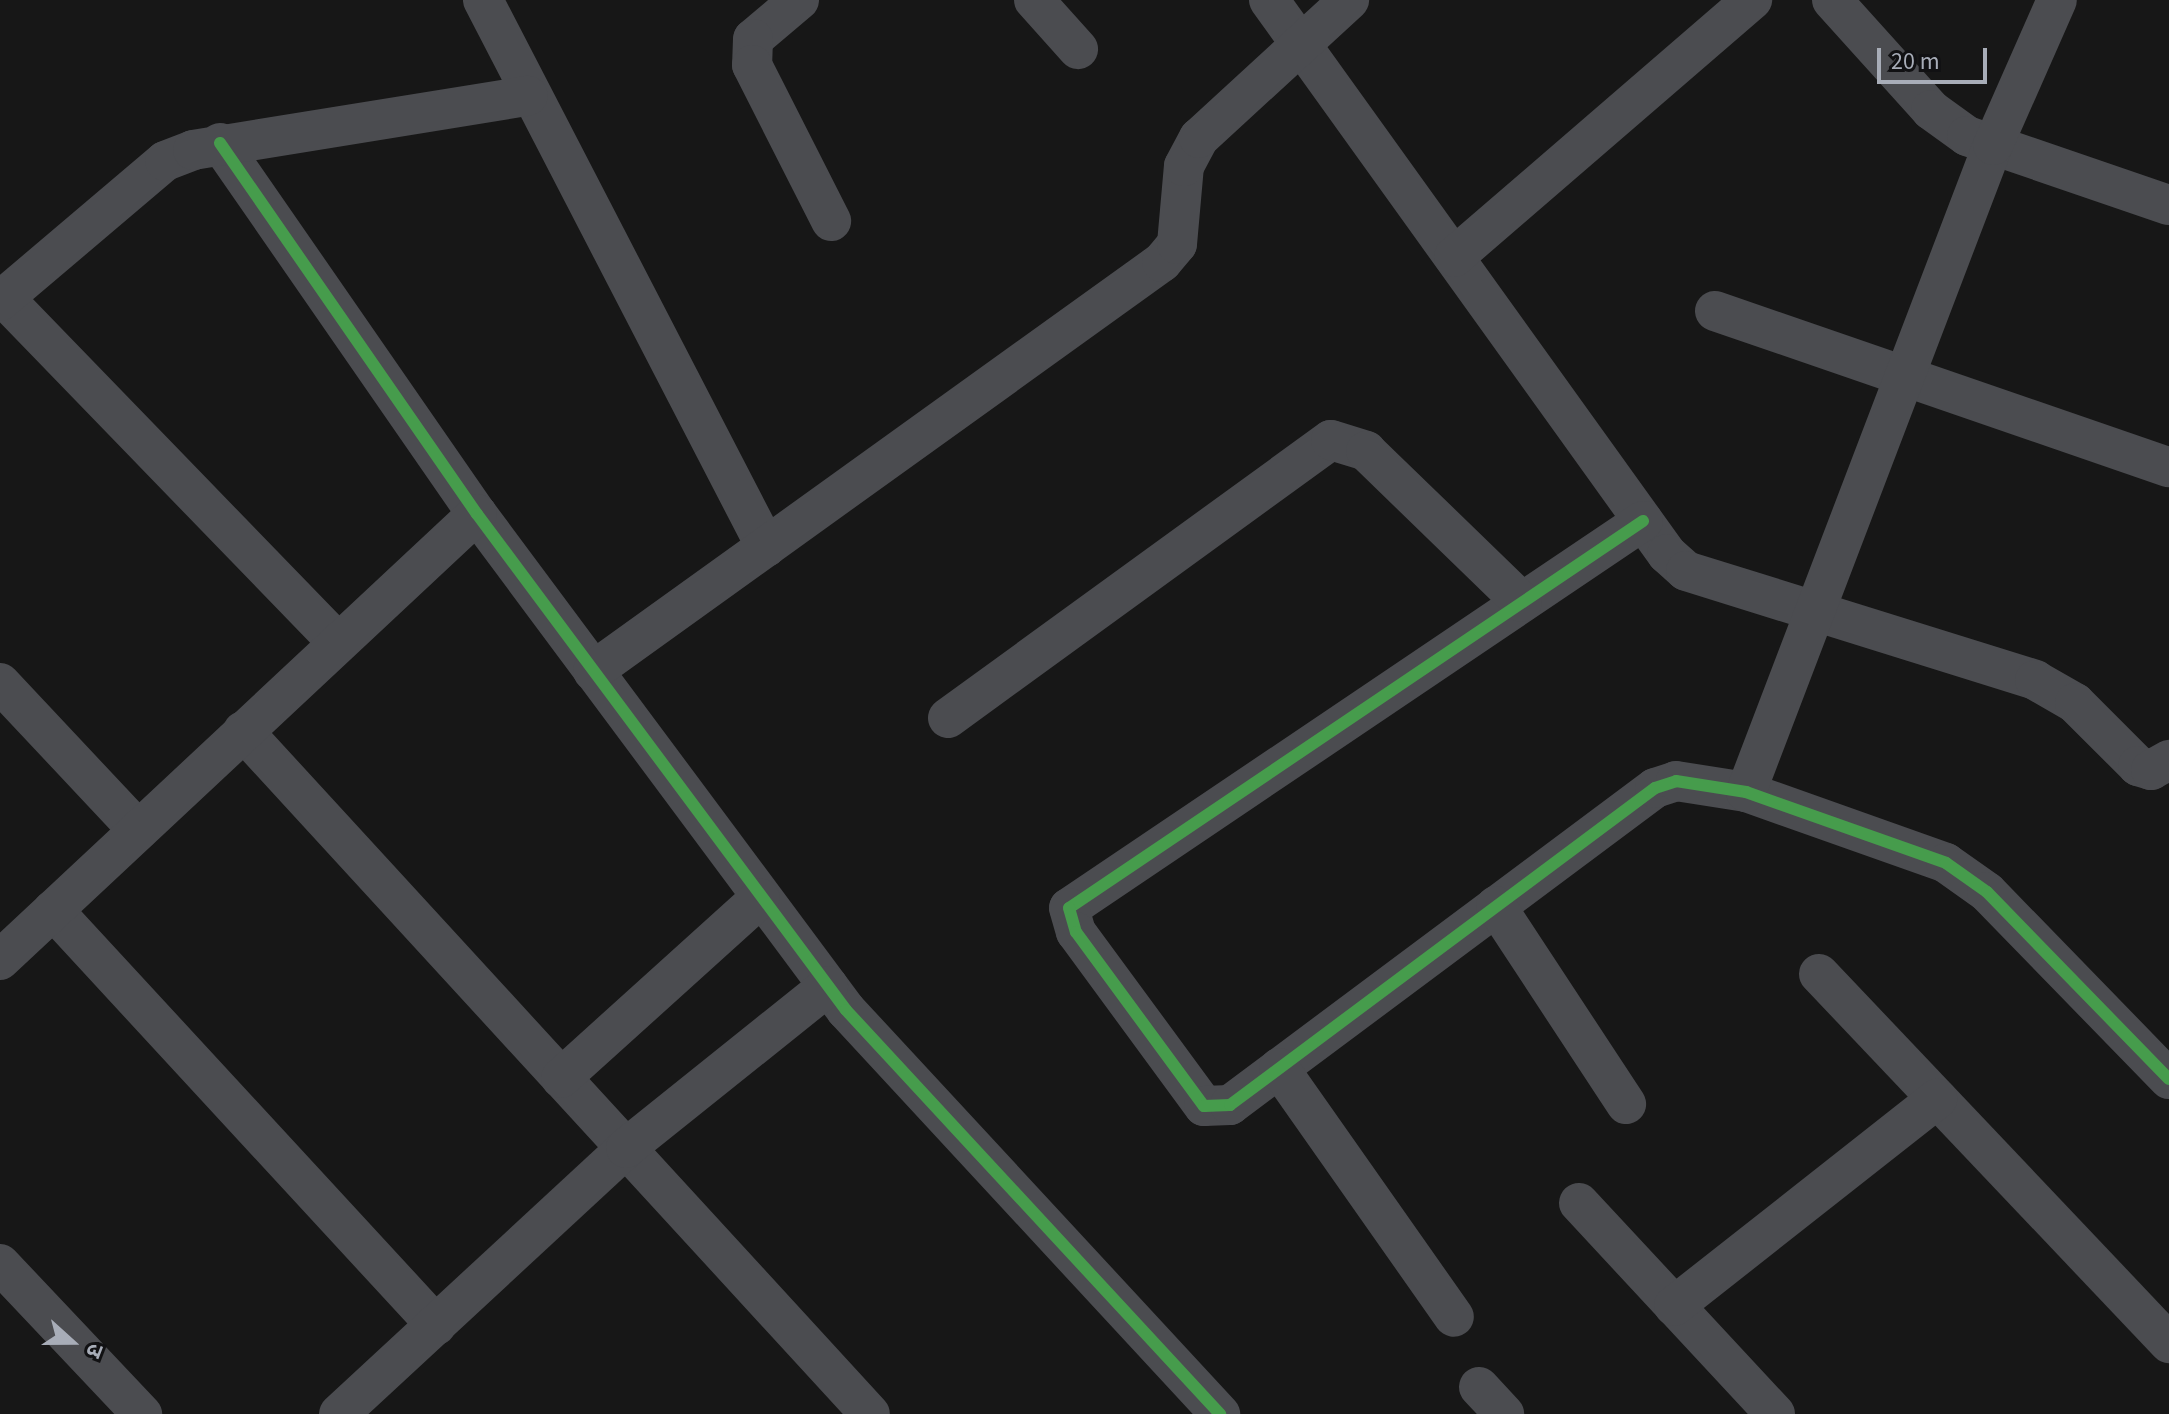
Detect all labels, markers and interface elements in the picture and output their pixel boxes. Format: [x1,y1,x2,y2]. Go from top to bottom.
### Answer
scale bar [1881,32,1991,82]
text: 20 m [1891,44,1940,79]
north arrow [32,1302,112,1382]
text: उ [77,1339,112,1362]

